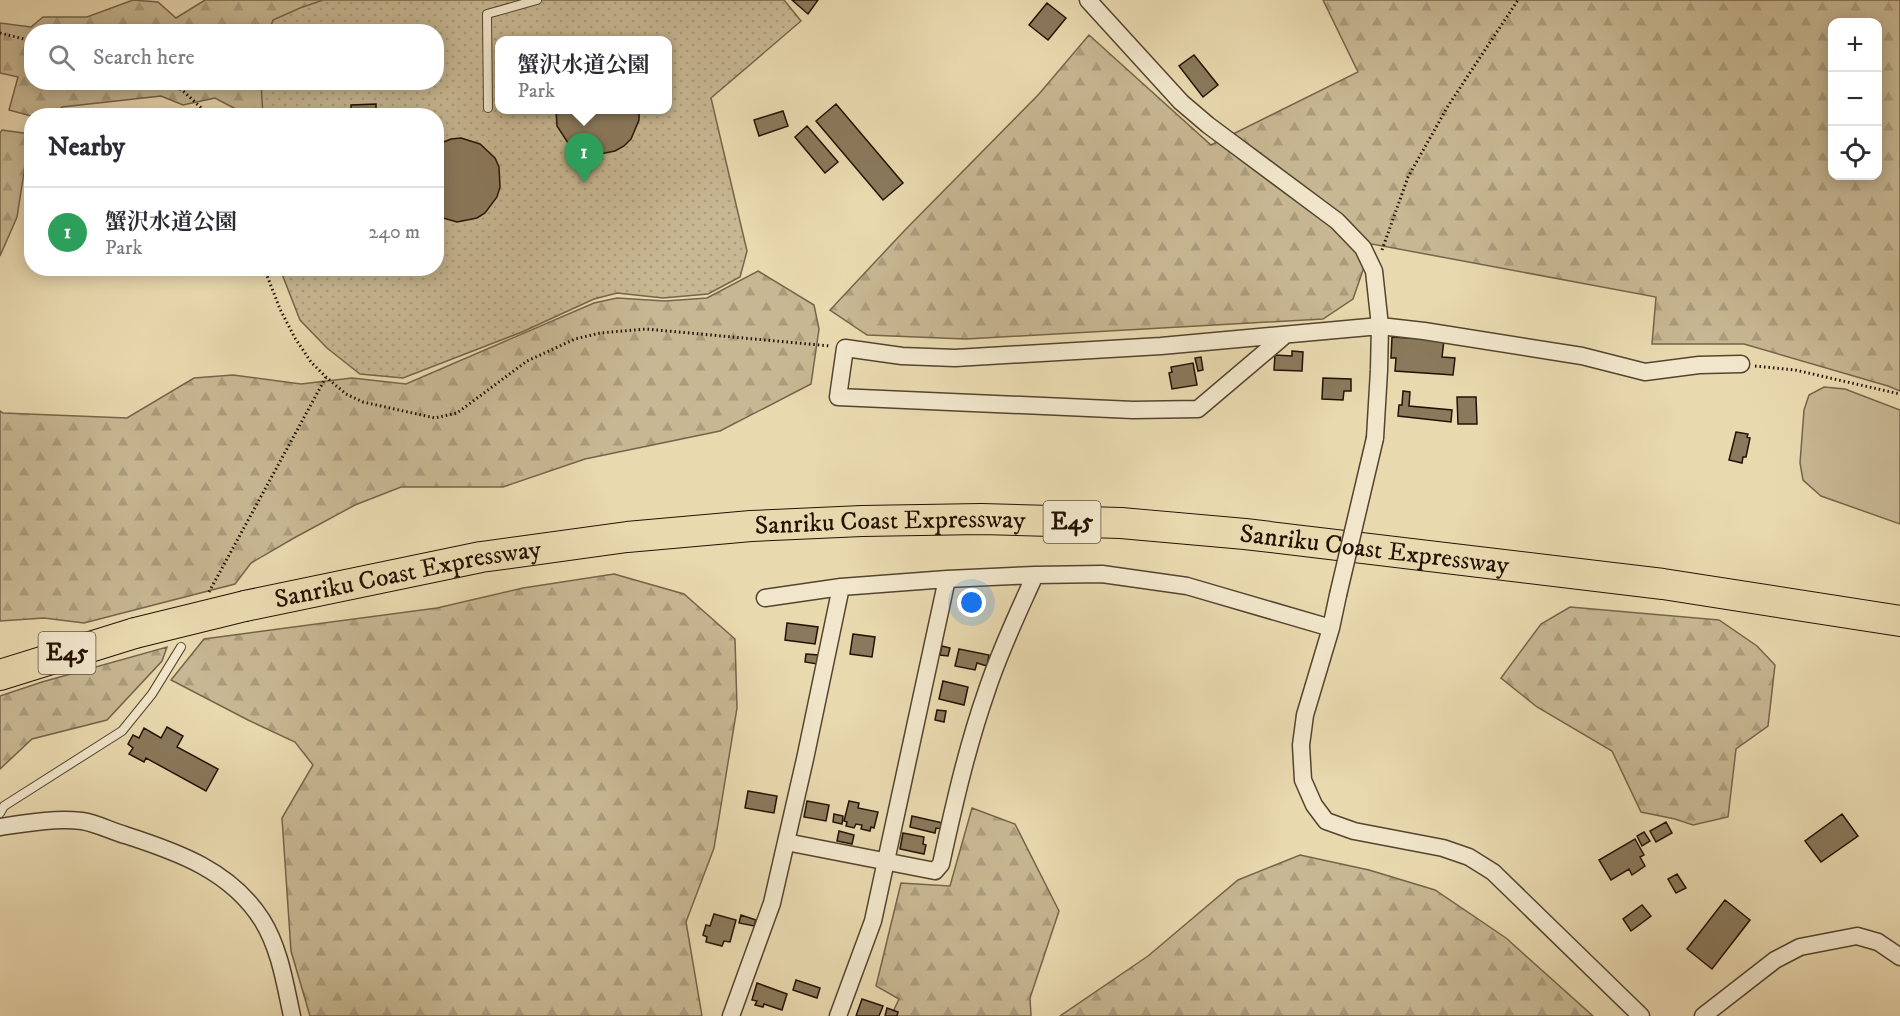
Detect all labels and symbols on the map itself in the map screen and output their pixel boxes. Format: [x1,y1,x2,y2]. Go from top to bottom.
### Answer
pin: 1 [564,134,604,183]
road number: E45 [1044,501,1100,543]
street label: Sanriku Coast Expressway [754,502,1027,542]
street label: Sanriku Coast Expressway [1238,517,1512,582]
street label: Sanriku Coast Expressway [272,532,544,616]
your location [957,588,986,617]
road number: E45 [38,632,96,674]

